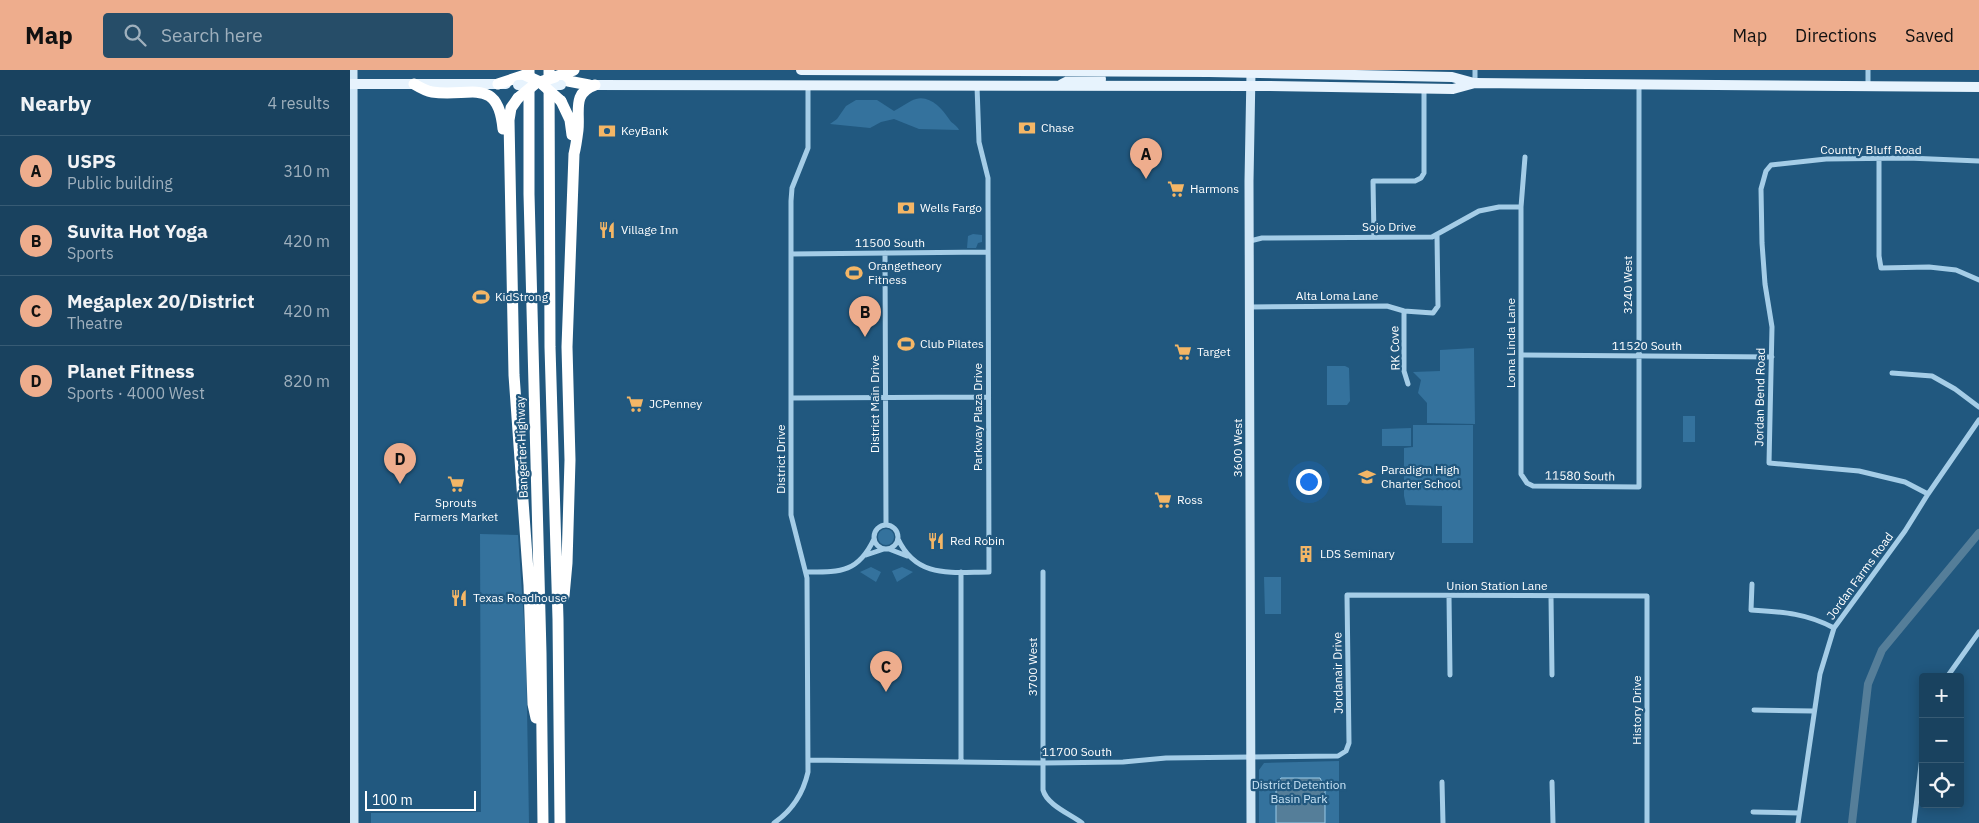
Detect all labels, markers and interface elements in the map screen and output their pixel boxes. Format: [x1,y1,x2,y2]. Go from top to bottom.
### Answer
search box [103,13,453,58]
text: Map [25,19,73,51]
icon: search [121,21,149,49]
text: Search here [161,23,263,47]
text: Map [1732,24,1767,47]
text: Directions [1795,24,1877,47]
text: Saved [1905,24,1954,47]
text: Nearby [20,89,91,117]
text: 4 results [267,93,330,113]
bank icon: Chase [1017,118,1037,138]
place label: Chase [1041,120,1075,135]
bank icon: KeyBank [597,121,617,141]
place label: KeyBank [621,123,669,138]
pin: A [1130,138,1162,179]
street label: Country Bluff Road [1820,142,1922,157]
text: USPS [67,149,116,173]
text: A [31,161,41,181]
text: 310 m [283,161,330,181]
text: Public building [67,173,173,193]
supermarket icon: Harmons [1166,179,1186,199]
place label: Harmons [1190,181,1239,196]
bank icon: Wells Fargo [896,198,916,218]
place label: Wells Fargo [920,200,982,215]
text: Suvita Hot Yoga [67,219,208,243]
street label: Sojo Drive [1362,219,1416,234]
restaurant icon: Village Inn [597,220,617,240]
place label: Village Inn [621,222,678,237]
text: B [31,231,41,251]
text: 420 m [283,231,330,251]
street label: 11500 South [855,235,925,250]
text: Sports [67,243,114,263]
street label: 3240 West [1620,256,1635,314]
place label: Orangetheory Fitness [868,258,942,287]
sports icon: Orangetheory Fitness [844,263,864,283]
sports icon: KidStrong [471,287,491,307]
street label: Alta Loma Lane [1296,288,1379,303]
text: Megaplex 20/District [67,289,254,313]
place label: KidStrong [495,289,549,304]
pin: B [849,296,881,337]
street label: Loma Linda Lane [1503,298,1518,388]
text: C [31,301,41,321]
text: 420 m [283,301,330,321]
text: Theatre [67,313,123,333]
street label: RK Cove [1386,325,1403,371]
sports icon: Club Pilates [896,334,916,354]
place label: Club Pilates [920,336,984,351]
street label: 11520 South [1612,338,1682,353]
supermarket icon: Target [1173,342,1193,362]
place label: Target [1197,344,1231,359]
street label: Jordan Bend Road [1751,347,1768,447]
street label: District Main Drive [867,355,882,453]
text: Planet Fitness [67,359,195,383]
street label: Parkway Plaza Drive [970,363,985,471]
text: D [30,371,42,391]
text: 820 m [283,371,330,391]
text: Sports · 4000 West [67,383,205,403]
supermarket icon: JCPenney [625,394,645,414]
street label: Bangerter Highway [512,396,531,498]
place label: JCPenney [649,396,702,411]
street label: 3600 West [1230,419,1245,477]
street label: District Drive [773,424,788,494]
pin: D [384,443,416,484]
place label: Paradigm High Charter School [1381,462,1461,491]
school or university icon: Paradigm High Charter School [1357,467,1377,487]
street label: 11580 South [1545,467,1615,484]
your location [1296,469,1322,495]
supermarket icon: Sprouts Farmers Market [446,474,466,494]
supermarket icon: Ross [1153,490,1173,510]
place label: Ross [1177,492,1203,507]
place label: Sprouts Farmers Market [414,495,498,524]
street label: Jordan Farms Road [1823,529,1896,622]
restaurant icon: Red Robin [926,531,946,551]
place label: Red Robin [950,533,1005,548]
building icon: LDS Seminary [1296,544,1316,564]
place label: LDS Seminary [1320,546,1395,561]
street label: Union Station Lane [1446,578,1548,593]
restaurant icon: Texas Roadhouse [449,588,469,608]
place label: Texas Roadhouse [473,590,567,605]
street label: Jordanair Drive [1329,632,1346,714]
street label: 3700 West [1025,638,1040,696]
pin: C [870,651,902,692]
map controls [1919,673,1964,808]
button: + [1919,673,1964,718]
street label: History Drive [1629,675,1644,745]
button: − [1919,718,1964,763]
street label: 11700 South [1042,744,1112,759]
button: locate [1919,763,1964,808]
park label: District Detention Basin Park [1252,777,1346,806]
scale bar [365,788,476,811]
text: 100 m [372,791,413,809]

